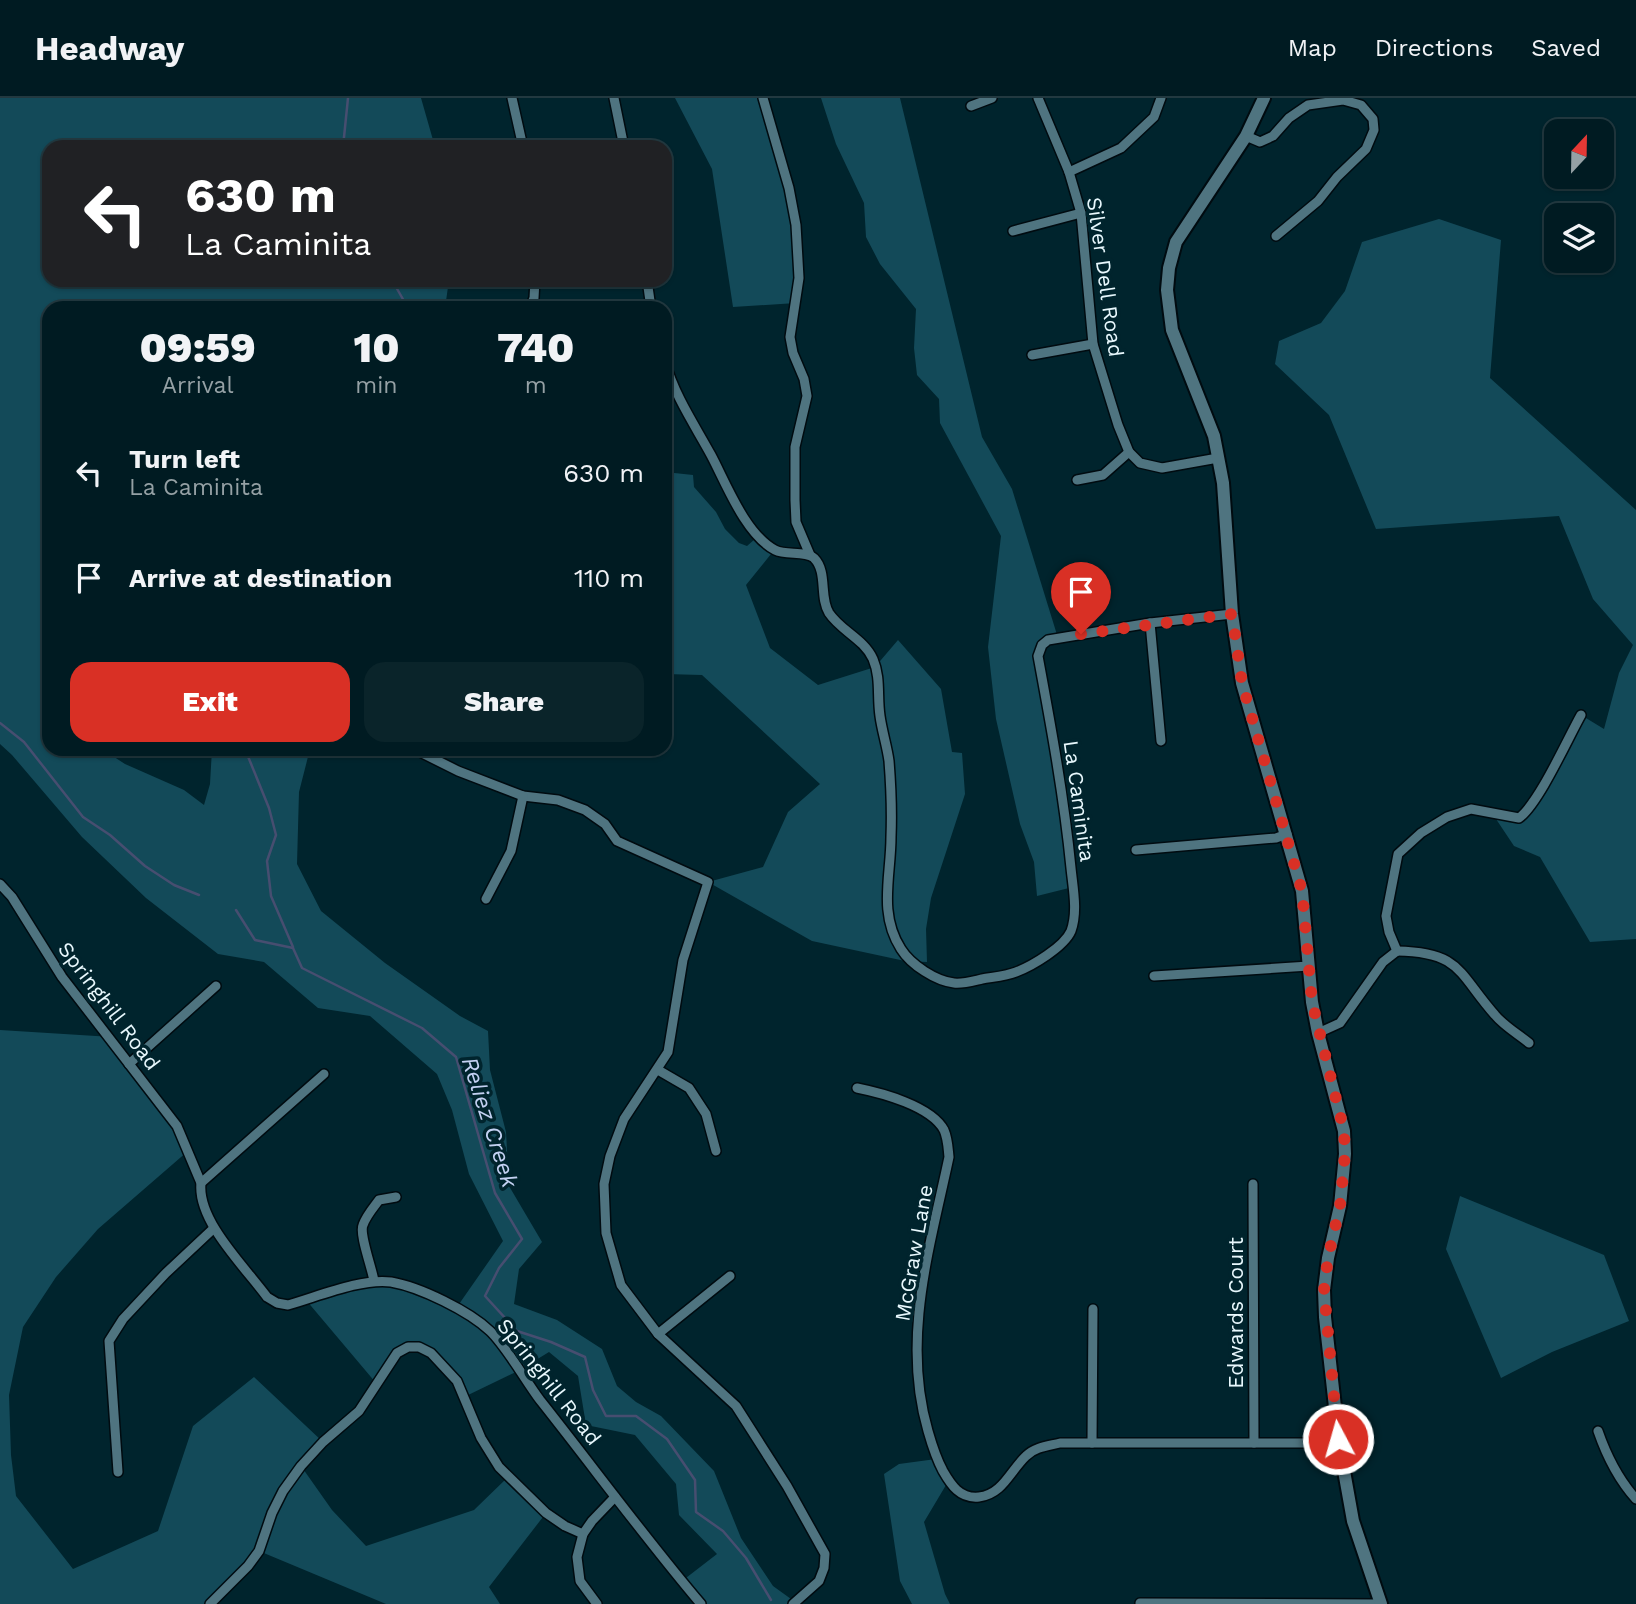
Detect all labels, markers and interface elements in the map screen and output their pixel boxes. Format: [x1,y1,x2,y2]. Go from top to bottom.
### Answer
text: Headway [35,29,184,68]
text: Map [1288,34,1337,62]
text: Directions [1375,34,1493,62]
text: Saved [1531,34,1601,62]
north arrow [1544,119,1614,189]
map controls [1544,119,1614,273]
text: 630 m [185,166,336,224]
icon: left [70,168,161,259]
street label: Silver Dell Road [1082,195,1129,358]
button: layers [1544,203,1614,273]
text: La Caminita [185,225,371,263]
text: 09:59 [140,323,256,372]
text: 10 [353,323,399,372]
text: 740 [497,323,574,372]
text: Arrival [162,372,234,399]
text: min [355,372,398,399]
text: m [525,372,547,399]
text: Turn left [129,444,240,474]
icon: left [70,454,108,492]
text: 630 m [563,458,644,488]
text: La Caminita [129,474,263,501]
icon: arrive [70,559,108,597]
pin [1051,562,1111,634]
text: Arrive at destination [129,563,392,593]
text: 110 m [574,563,644,593]
icon: arrive [1062,573,1100,611]
button: Exit [70,662,350,742]
button: Share [364,662,644,742]
street label: La Caminita [1059,739,1100,863]
street label: Springhill Road [53,937,166,1075]
water label: Reliez Creek [456,1053,524,1192]
street label: McGraw Lane [889,1183,938,1323]
street label: Edwards Court [1223,1237,1248,1389]
street label: Springhill Road [492,1313,607,1450]
position arrow [1301,1402,1375,1476]

